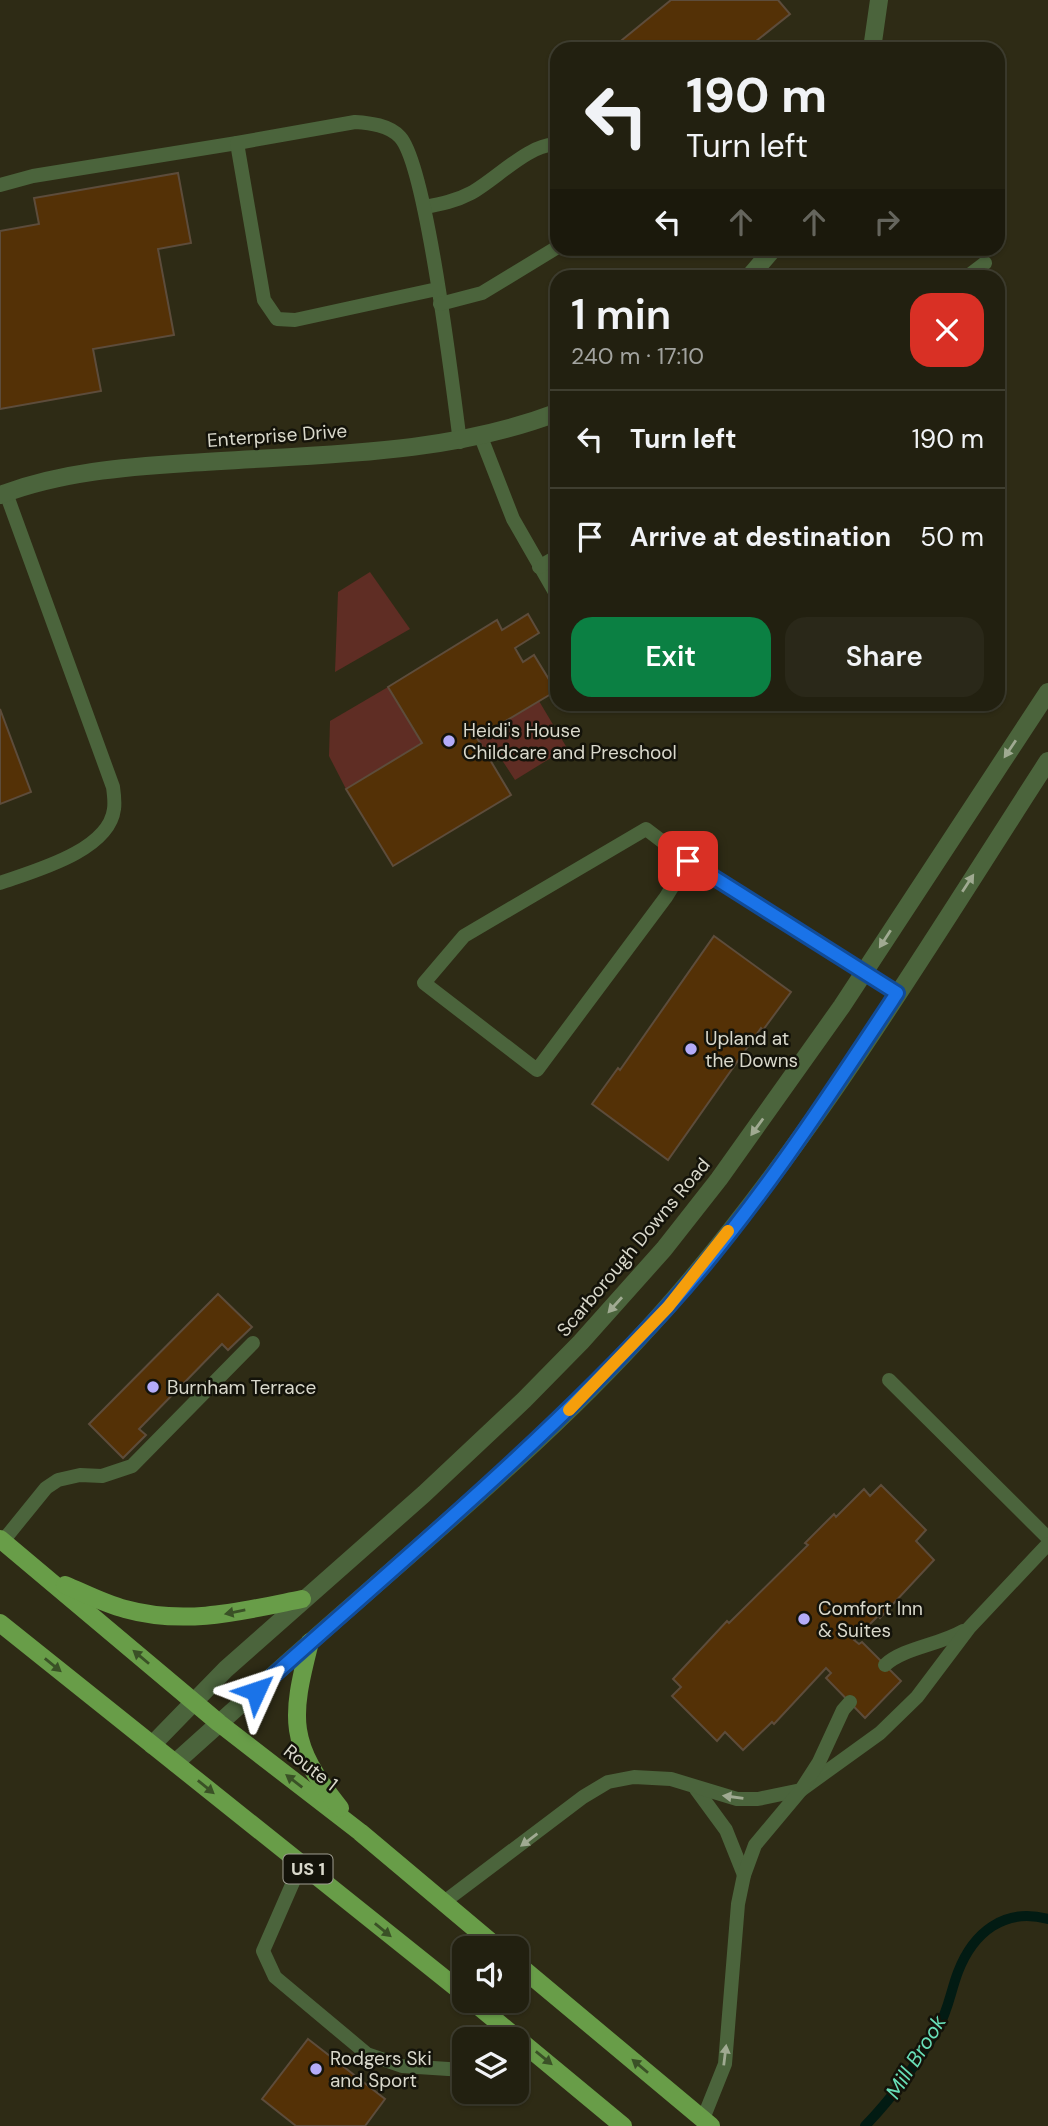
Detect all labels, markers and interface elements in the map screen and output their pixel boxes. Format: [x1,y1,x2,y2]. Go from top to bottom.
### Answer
text: 190 m [686,63,827,127]
icon: left [571,70,662,161]
text: Turn left [686,125,808,167]
icon: left [649,203,687,241]
icon: ahead [722,203,760,241]
icon: ahead [795,203,833,241]
icon: right [868,203,906,241]
text: 1 min [571,287,671,342]
button: close [910,293,984,367]
text: 240 m · 17:10 [571,341,704,371]
street label: Enterprise Drive [206,418,348,453]
icon: left [571,420,609,458]
text: Turn left [630,422,737,456]
text: 190 m [912,422,984,456]
icon: arrive [571,518,609,556]
text: Arrive at destination [630,520,891,554]
text: 50 m [920,520,984,554]
button: Exit [571,617,771,697]
button: Share [785,617,984,697]
place label: Heidi's House Childcare and Preschool [463,718,677,765]
marker: Heidi's House Childcare and Preschool [441,733,457,749]
one-way arrow [1003,739,1016,759]
pin [658,831,718,891]
icon: arrive [669,842,707,880]
one-way arrow [962,873,975,893]
one-way arrow [879,930,892,949]
place label: Upland at the Downs [705,1026,798,1073]
marker: Upland at the Downs [683,1041,699,1057]
one-way arrow [750,1118,764,1136]
street label: Scarborough Downs Road [551,1153,716,1342]
one-way arrow [607,1296,623,1314]
place label: Burnham Terrace [167,1375,316,1400]
marker: Burnham Terrace [145,1379,161,1395]
place label: Comfort Inn & Suites [818,1596,923,1643]
one-way arrow [224,1607,246,1618]
marker: Comfort Inn & Suites [796,1611,812,1627]
one-way arrow [132,1649,150,1665]
position arrow [219,1654,293,1728]
one-way arrow [44,1658,62,1673]
street label: Route 1 [279,1739,343,1796]
one-way arrow [285,1774,303,1788]
one-way arrow [196,1780,214,1795]
one-way arrow [722,1791,744,1802]
one-way arrow [520,1833,538,1847]
road number: US 1 [284,1854,332,1884]
one-way arrow [374,1922,392,1937]
map controls [452,1936,529,2104]
button: sound [452,1936,529,2013]
water label: Mill Brook [879,2010,953,2104]
button: layers [452,2027,529,2104]
one-way arrow [720,2044,731,2066]
place label: Rodgers Ski and Sport [330,2046,432,2093]
one-way arrow [534,2051,552,2066]
one-way arrow [631,2058,649,2074]
marker: Rodgers Ski and Sport [308,2061,324,2077]

